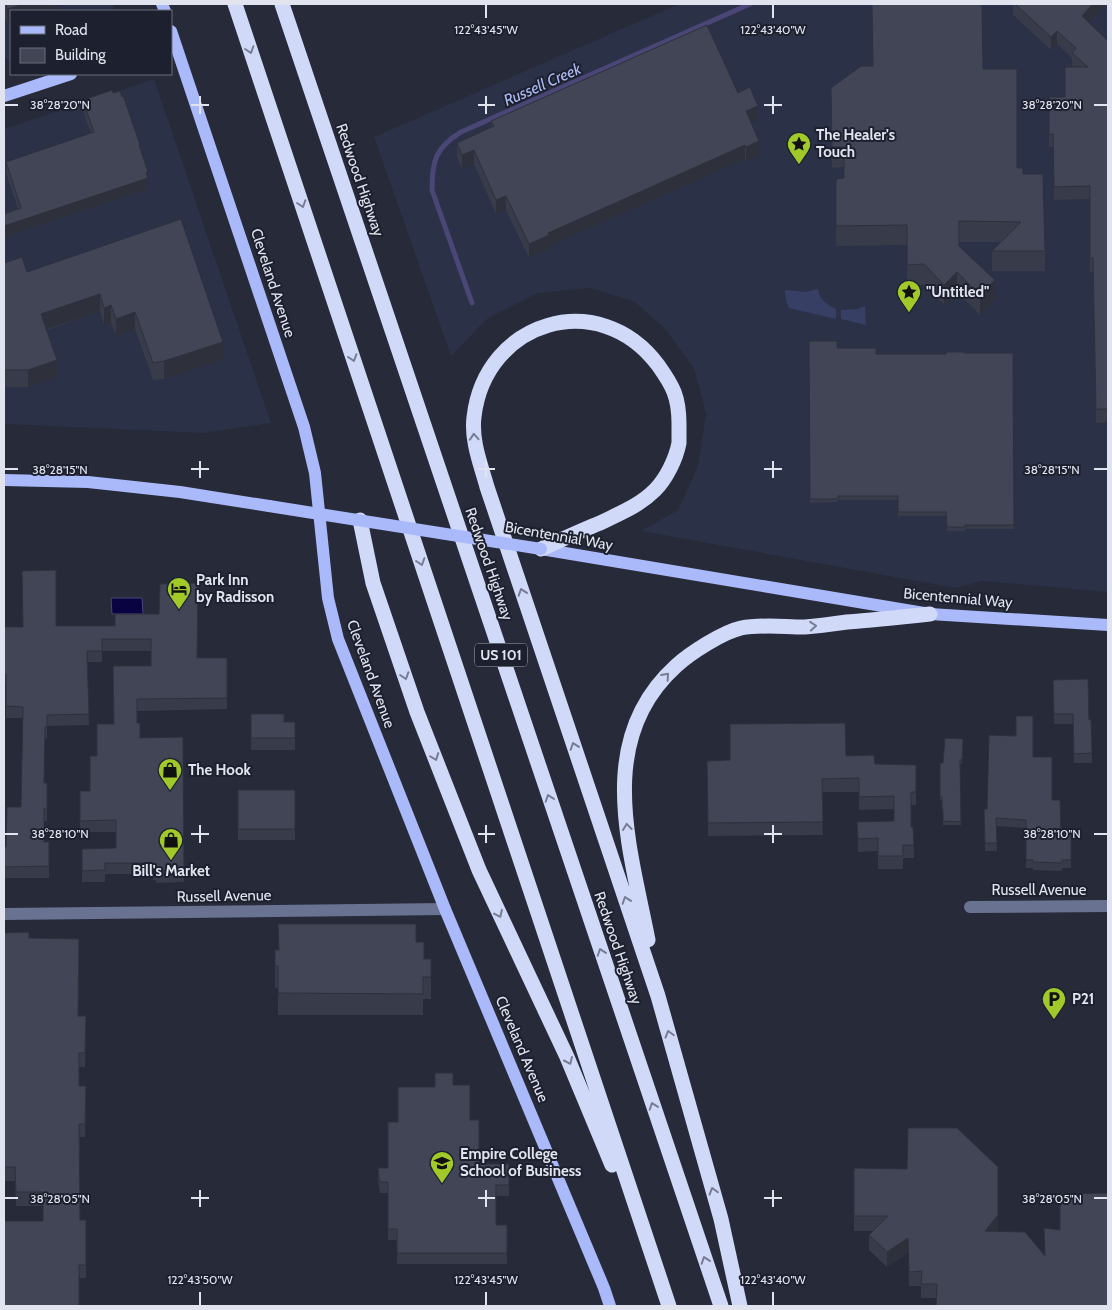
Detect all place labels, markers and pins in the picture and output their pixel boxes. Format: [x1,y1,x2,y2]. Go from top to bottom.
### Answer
place label: The Healer's Touch [816,126,895,161]
place icon: The Healer's Touch [786,131,812,165]
place icon: "Untitled" [896,279,922,313]
place label: "Untitled" [926,283,989,301]
place label: Park Inn by Radisson [196,571,274,606]
hotel icon: Park Inn by Radisson [166,576,192,610]
shop icon: The Hook [157,757,183,791]
place label: The Hook [188,761,251,779]
shop icon: Bill's Market [158,827,184,861]
place label: Bill's Market [132,862,210,880]
parking icon: P21 [1041,986,1067,1020]
place label: P21 [1072,990,1094,1008]
place label: Empire College School of Business [460,1145,581,1180]
school or university icon: Empire College School of Business [429,1150,455,1184]

